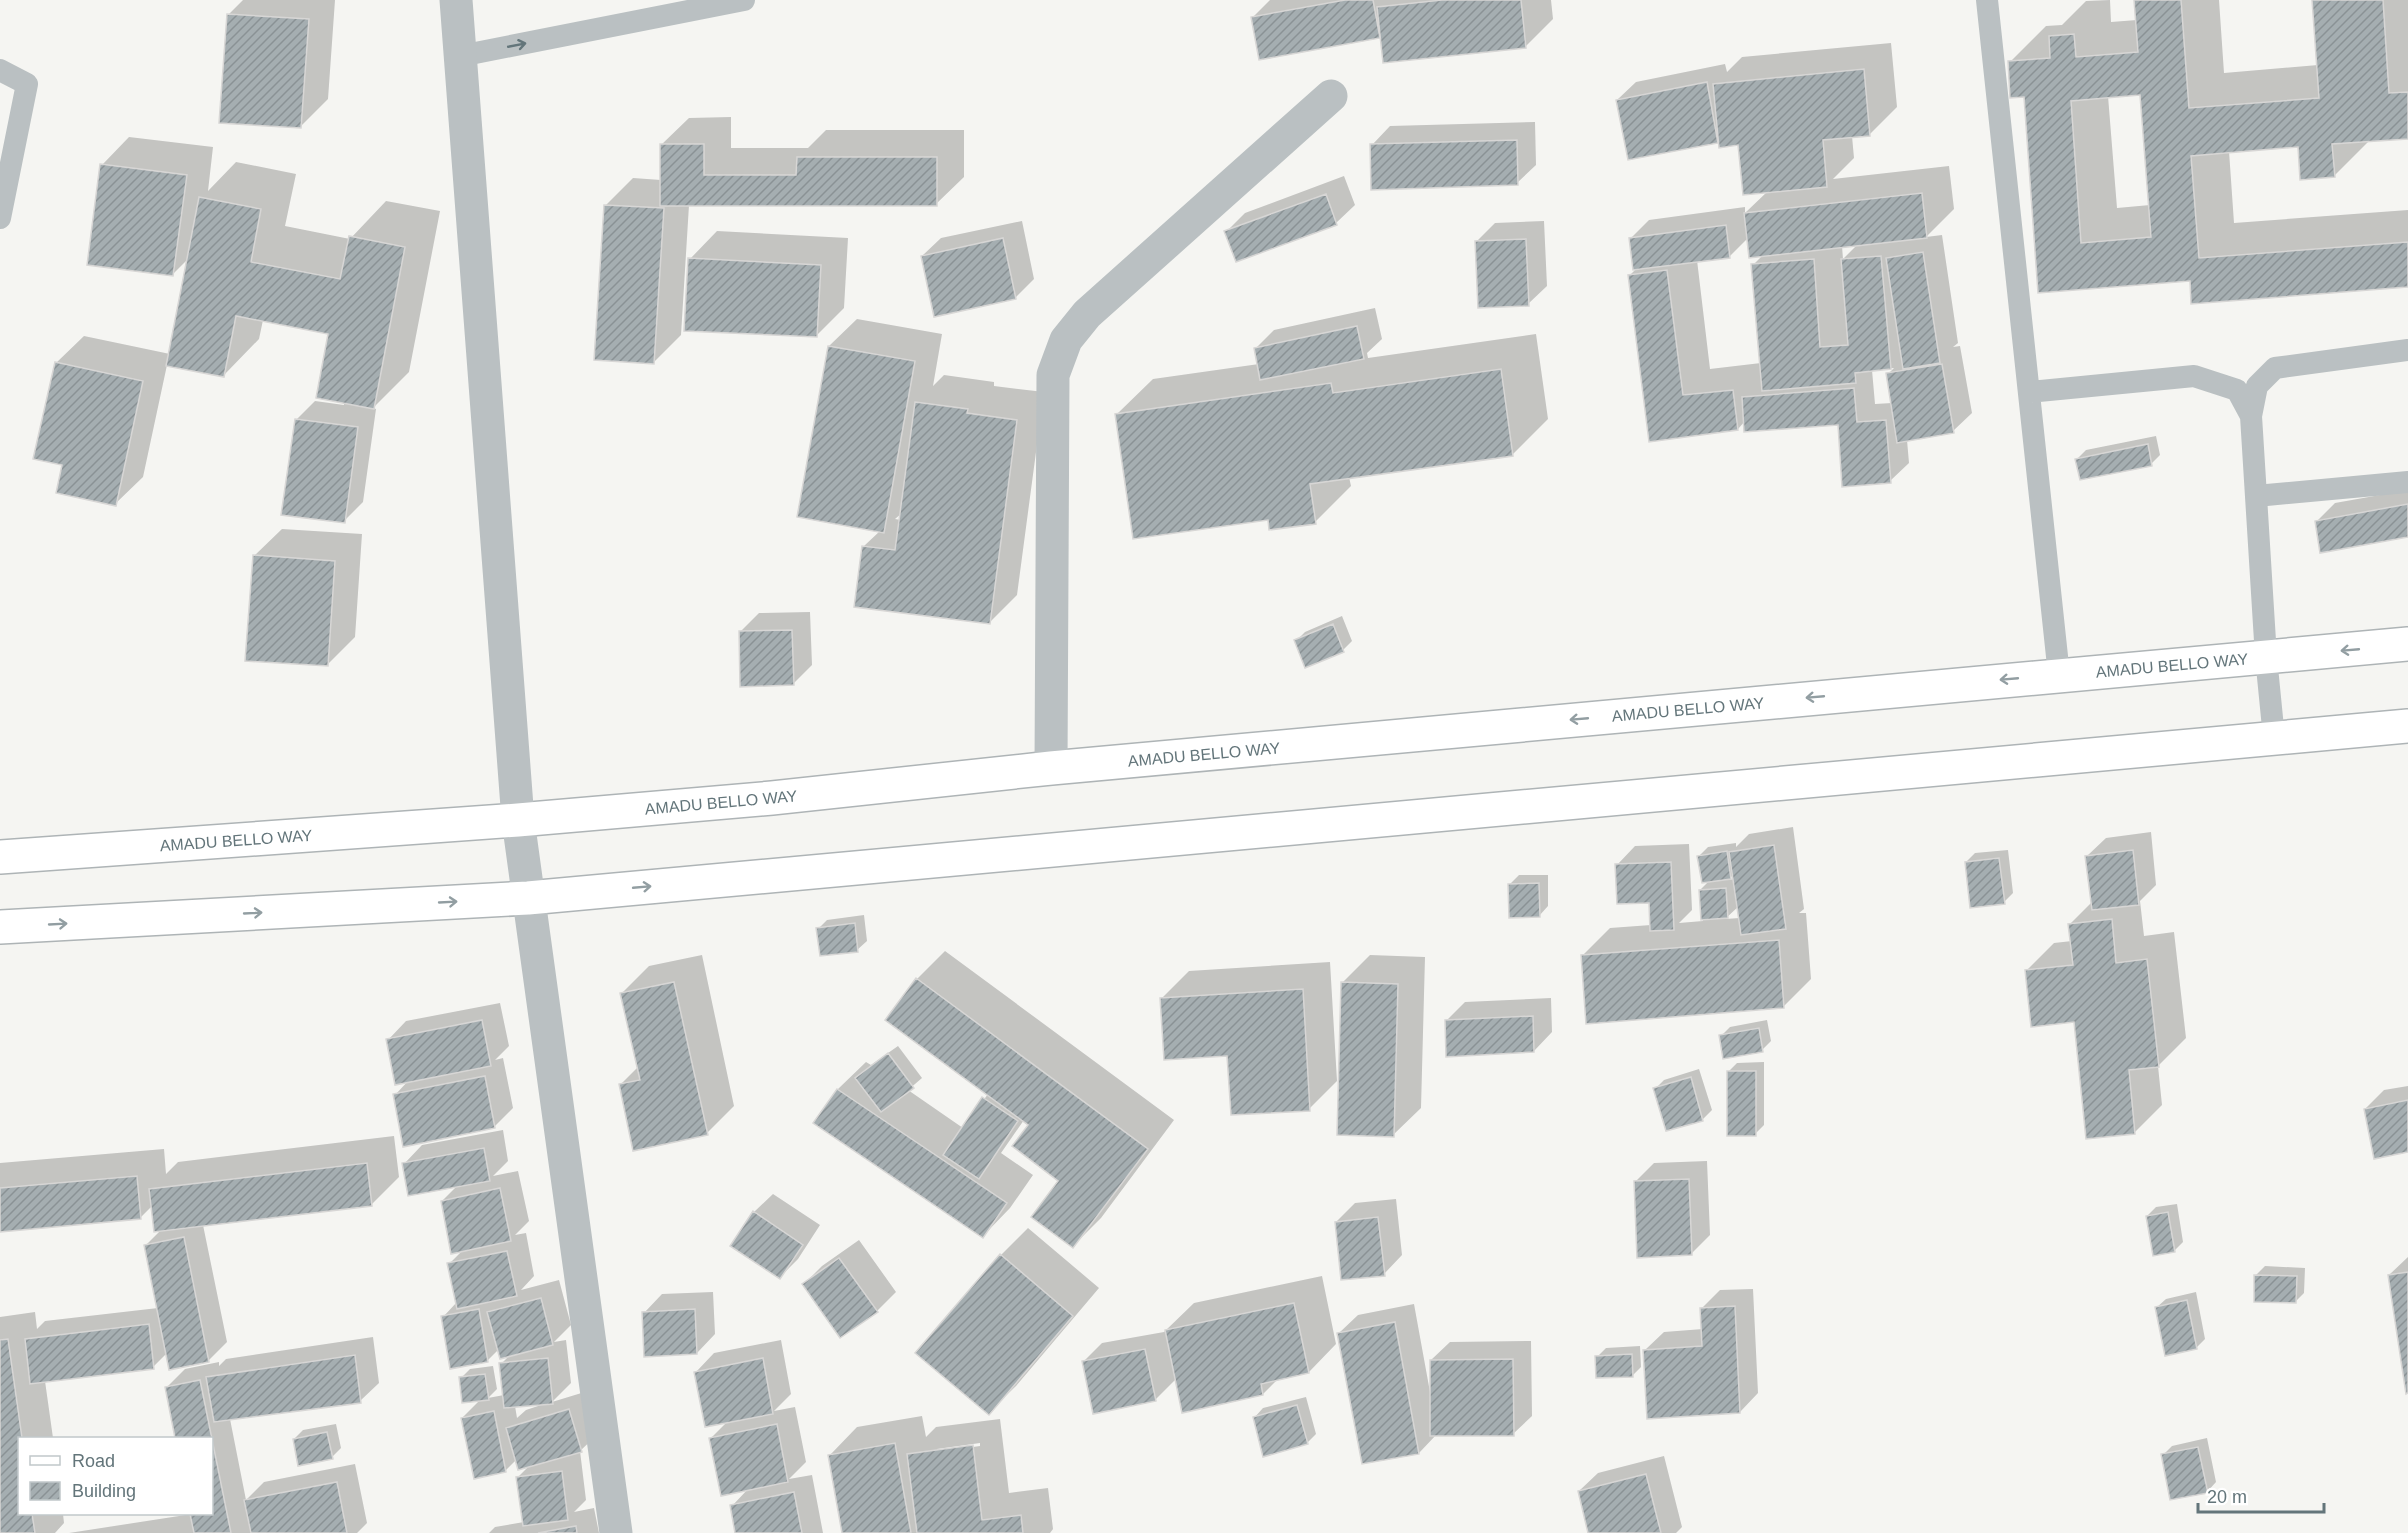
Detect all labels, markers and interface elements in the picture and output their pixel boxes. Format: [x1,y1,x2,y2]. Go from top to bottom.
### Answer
one-way arrow [507,39,527,50]
one-way arrow [2340,644,2360,655]
street label: AMADU BELLO WAY [2095,650,2249,681]
one-way arrow [2000,674,2019,685]
one-way arrow [1805,692,1825,703]
street label: AMADU BELLO WAY [1611,694,1765,725]
one-way arrow [1569,714,1589,725]
street label: AMADU BELLO WAY [1127,739,1281,770]
street label: AMADU BELLO WAY [644,787,798,818]
street label: AMADU BELLO WAY [159,827,313,854]
one-way arrow [632,881,652,892]
one-way arrow [437,897,457,908]
one-way arrow [243,908,263,919]
one-way arrow [48,918,68,929]
legend [18,1437,213,1515]
text: Road [72,1451,115,1471]
scale bar [2198,1476,2324,1514]
text: Building [72,1481,136,1501]
text: 20 m [2207,1487,2247,1507]

